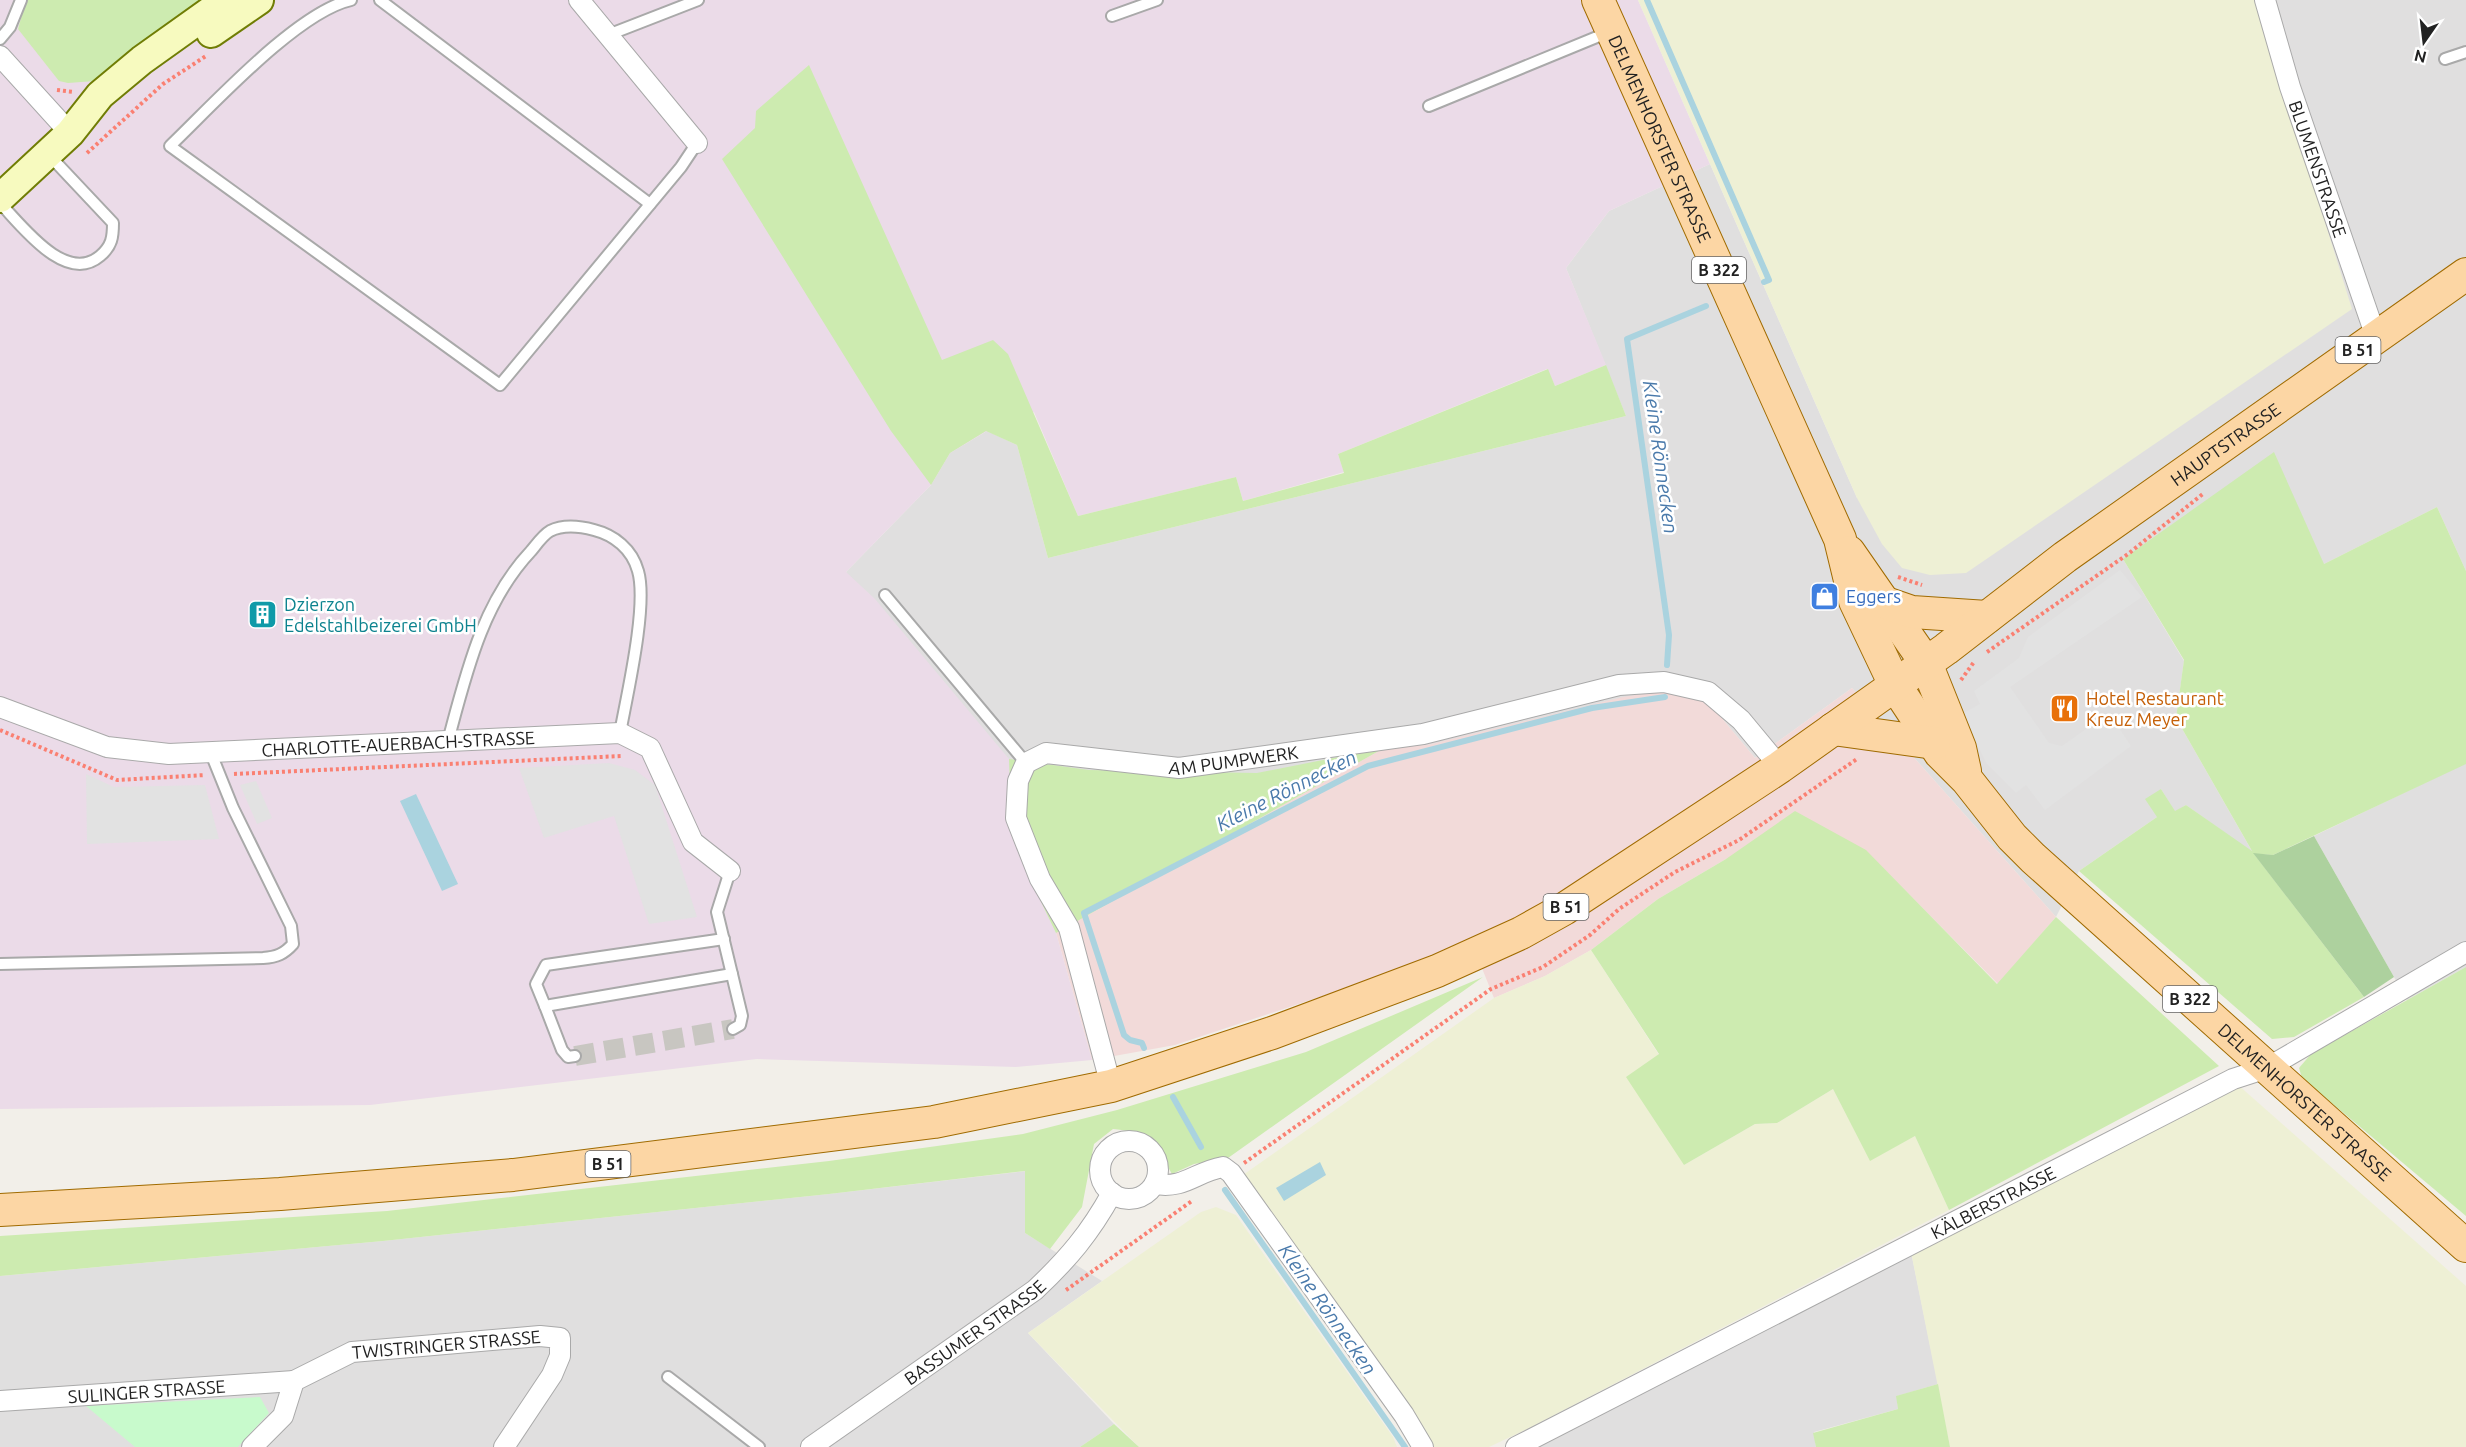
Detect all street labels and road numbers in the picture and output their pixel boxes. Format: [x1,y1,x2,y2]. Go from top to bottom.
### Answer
street label: DELMENHORSTER STRASSE [1605,32,1716,246]
street label: BLUMENSTRASSE [2285,98,2351,240]
road number: B 322 [1692,257,1746,283]
road number: B 51 [2336,337,2380,363]
street label: HAUPTSTRASSE [2167,398,2284,489]
street label: CHARLOTTE-AUERBACH-STRASSE [261,727,535,760]
street label: AM PUMPWERK [1168,742,1299,778]
road number: B 51 [1544,894,1588,920]
road number: B 322 [2163,986,2217,1012]
street label: DELMENHORSTER STRASSE [2214,1019,2396,1184]
road number: B 51 [586,1151,630,1177]
street label: KÄLBERSTRASSE [1927,1162,2059,1243]
street label: BASSUMER STRASSE [900,1276,1050,1389]
street label: TWISTRINGER STRASSE [351,1326,541,1362]
street label: SULINGER STRASSE [67,1376,226,1406]

